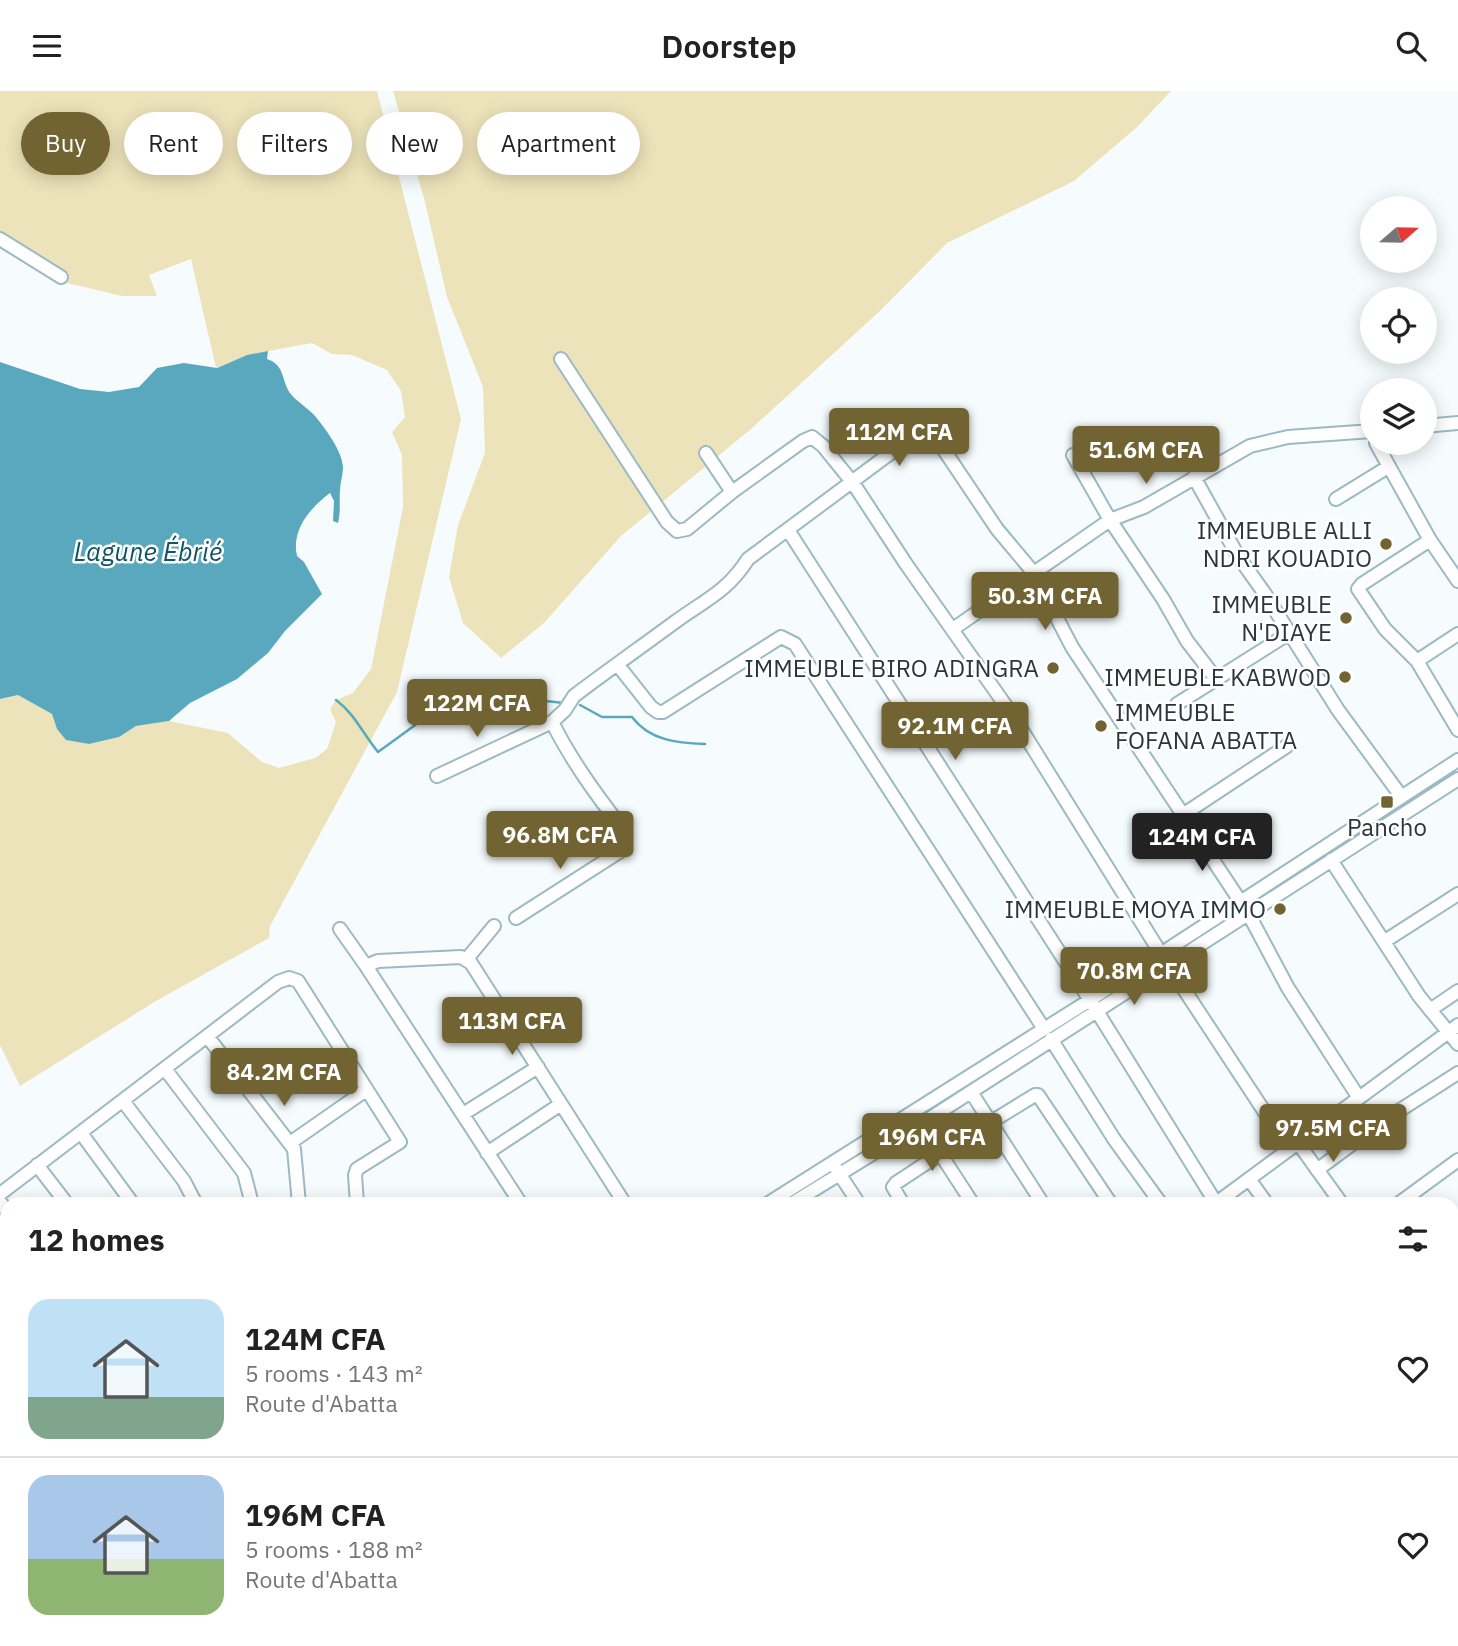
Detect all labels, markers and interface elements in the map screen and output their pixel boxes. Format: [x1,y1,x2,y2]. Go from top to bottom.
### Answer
text: Doorstep [661,25,797,67]
icon: menu [28,27,66,65]
icon: search [1392,27,1430,65]
chip: Buy [21,112,110,175]
chip: Rent [124,112,223,175]
chip: Filters [237,112,352,175]
chip: New [366,112,463,175]
chip: Apartment [477,112,640,175]
north arrow [1360,196,1437,273]
map controls [1360,196,1437,455]
button: locate [1360,287,1437,364]
button: layers [1360,378,1437,455]
pin: 112M CFA [827,409,971,468]
text: 112M CFA [845,416,953,446]
pin: 51.6M CFA [1066,427,1226,486]
text: 51.6M CFA [1089,434,1203,464]
place label: IMMEUBLE ALLI NDRI KOUADIO [1197,514,1372,574]
water label: Lagune Ébrié [74,534,222,568]
marker: IMMEUBLE ALLI NDRI KOUADIO [1378,536,1394,552]
pin: 50.3M CFA [965,573,1125,632]
text: 50.3M CFA [988,580,1102,610]
place label: IMMEUBLE N'DIAYE [1211,588,1332,648]
marker: IMMEUBLE N'DIAYE [1338,610,1354,626]
place label: IMMEUBLE BIRO ADINGRA [744,652,1039,684]
marker: IMMEUBLE BIRO ADINGRA [1045,660,1061,676]
place label: IMMEUBLE KABWOD [1104,661,1331,693]
marker: IMMEUBLE KABWOD [1337,669,1353,685]
pin: 122M CFA [405,679,549,739]
text: 122M CFA [423,687,531,717]
place label: IMMEUBLE FOFANA ABATTA [1115,696,1297,756]
pin: 92.1M CFA [875,703,1035,762]
text: 92.1M CFA [898,710,1012,740]
marker: IMMEUBLE FOFANA ABATTA [1093,718,1109,734]
marker: Pancho [1379,794,1395,810]
pin: 96.8M CFA [480,811,640,871]
place label: Pancho [1347,811,1427,843]
pin: 124M CFA [1130,813,1274,873]
text: 96.8M CFA [503,819,617,849]
text: 124M CFA [1148,821,1256,851]
place label: IMMEUBLE MOYA IMMO [1005,893,1266,925]
marker: IMMEUBLE MOYA IMMO [1272,901,1288,917]
pin: 70.8M CFA [1054,947,1214,1007]
text: 70.8M CFA [1077,955,1191,985]
pin: 113M CFA [440,997,584,1057]
text: 113M CFA [458,1005,566,1035]
pin: 84.2M CFA [204,1049,364,1108]
text: 84.2M CFA [227,1056,341,1086]
pin: 97.5M CFA [1253,1105,1413,1164]
text: 97.5M CFA [1276,1112,1390,1142]
pin: 196M CFA [860,1114,1004,1173]
text: 196M CFA [878,1121,986,1151]
text: 12 homes [28,1220,165,1259]
icon: filters [1394,1220,1432,1258]
text: 124M CFA [245,1319,386,1358]
icon: home [84,1327,168,1411]
icon: heart [1394,1350,1432,1388]
text: 5 rooms · 143 m² [245,1358,423,1388]
text: Route d'Abatta [245,1388,398,1418]
text: 196M CFA [245,1495,386,1534]
icon: home [84,1503,168,1587]
icon: heart [1394,1526,1432,1564]
text: 5 rooms · 188 m² [245,1534,423,1564]
text: Route d'Abatta [245,1564,398,1594]

